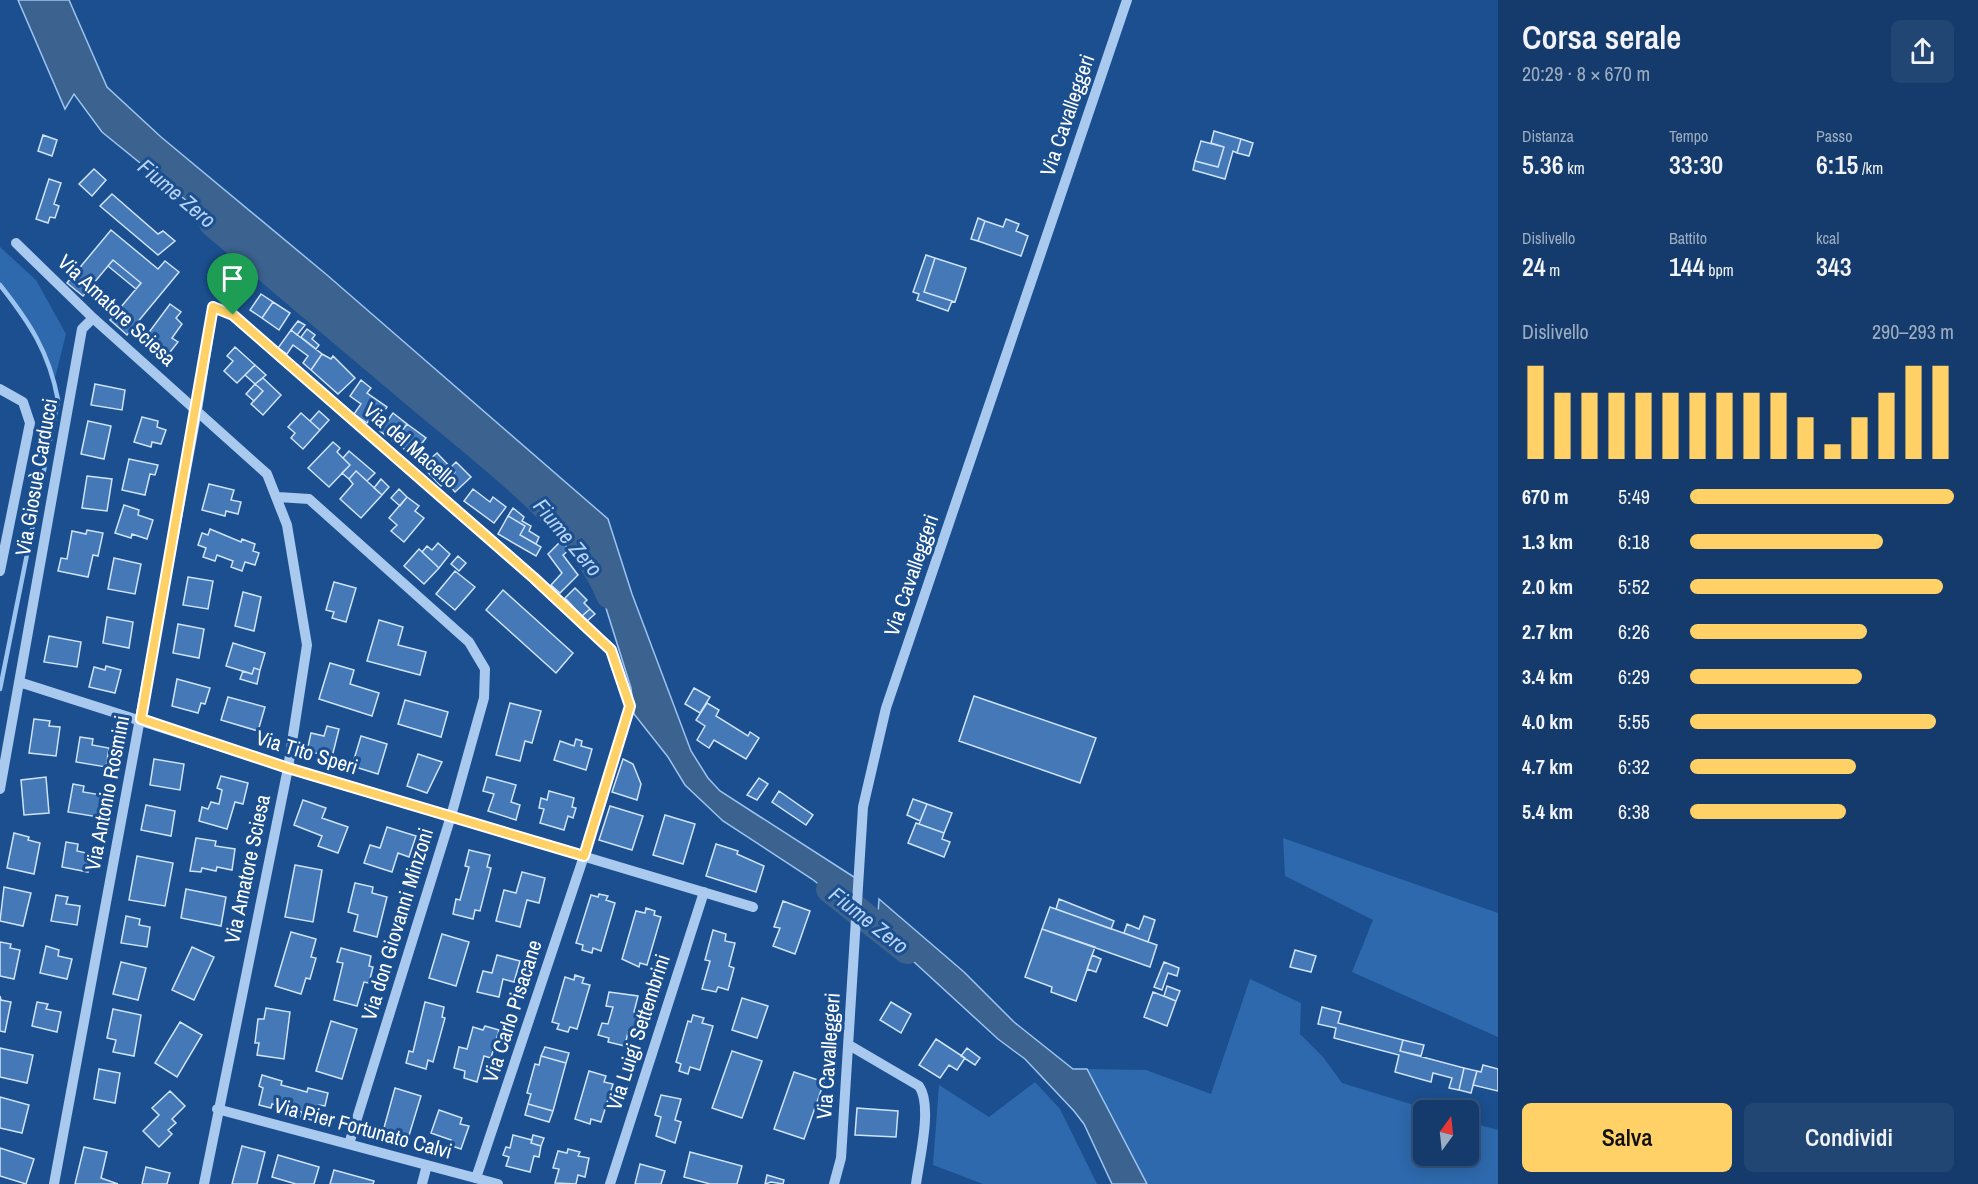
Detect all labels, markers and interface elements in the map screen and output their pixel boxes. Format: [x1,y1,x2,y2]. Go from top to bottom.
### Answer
text: Corsa serale [1522,15,1681,59]
button: share [1891,20,1954,83]
street label: Via Cavalleggeri [1033,50,1101,180]
text: 20:29 · 8 × 670 m [1522,60,1650,87]
text: Distanza [1522,125,1574,147]
text: Tempo [1669,125,1708,147]
text: Passo [1816,125,1852,147]
text: 5.36 [1522,147,1564,182]
text: 33:30 [1669,147,1723,182]
text: 6:15 [1816,147,1858,182]
water label: Fiume Zero [132,152,222,234]
text: km [1564,157,1585,179]
text: /km [1858,157,1883,179]
text: Dislivello [1522,227,1575,249]
text: Battito [1669,227,1707,249]
text: kcal [1816,227,1839,249]
street label: Via Amatore Sciesa [52,248,183,373]
text: 24 [1522,249,1546,284]
text: 144 [1669,249,1705,284]
text: 343 [1816,249,1852,284]
pin [207,253,258,315]
text: m [1546,259,1560,281]
text: bpm [1705,259,1734,281]
icon: arrive [216,262,249,295]
text: Dislivello [1522,318,1589,345]
text: 290–293 m [1872,318,1954,345]
street label: Via Giosuè Carducci [8,396,64,558]
street label: Via del Macello [357,396,465,494]
text: 670 m [1522,483,1569,510]
text: 5:49 [1618,483,1650,510]
water label: Fiume Zero [527,492,609,582]
street label: Via Cavalleggeri [877,510,945,640]
text: 1.3 km [1522,528,1573,555]
text: 6:18 [1618,528,1650,555]
text: 2.0 km [1522,573,1573,600]
text: 5:52 [1618,573,1650,600]
text: 2.7 km [1522,618,1573,645]
text: 6:26 [1618,618,1650,645]
text: 3.4 km [1522,663,1573,690]
text: 6:29 [1618,663,1650,690]
text: 4.0 km [1522,708,1573,735]
text: 5:55 [1618,708,1650,735]
street label: Via Antonio Rosmini [78,713,136,873]
street label: Via Tito Speri [252,723,362,781]
text: 4.7 km [1522,753,1573,780]
text: 6:32 [1618,753,1650,780]
street label: Via Amatore Sciesa [217,791,277,946]
text: 5.4 km [1522,798,1573,825]
text: 6:38 [1618,798,1650,825]
street label: Via don Giovanni Minzoni [354,824,440,1024]
water label: Fiume Zero [823,879,915,961]
street label: Via Carlo Pisacane [475,936,549,1086]
street label: Via Luigi Settembrini [599,950,677,1114]
street label: Via Cavalleggeri [809,992,847,1120]
street label: Via Pier Fortunato Calvi [271,1090,455,1166]
north arrow [1413,1100,1479,1166]
map controls [1413,1100,1479,1166]
button: Salva [1522,1103,1732,1172]
button: Condividi [1744,1103,1954,1172]

